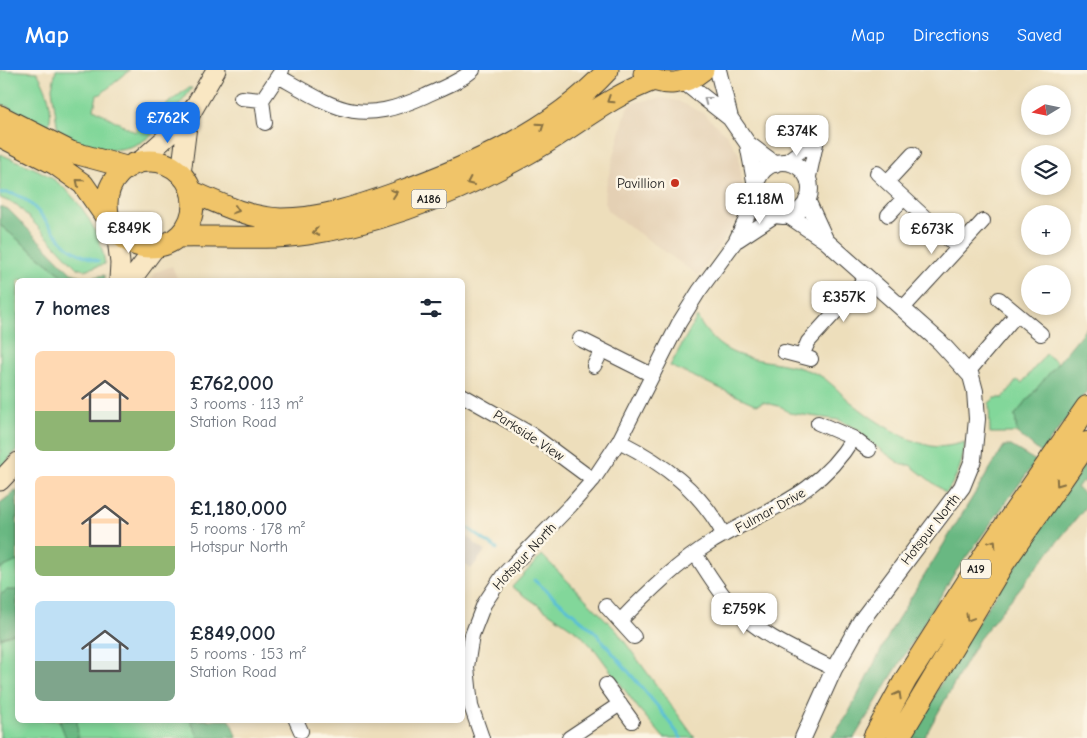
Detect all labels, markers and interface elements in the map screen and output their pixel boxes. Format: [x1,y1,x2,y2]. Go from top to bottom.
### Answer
text: Map [25,21,69,49]
text: Map [851,25,885,46]
text: Directions [913,25,989,46]
text: Saved [1017,25,1062,46]
north arrow [1021,85,1071,135]
map controls [1021,85,1071,315]
one-way arrow [606,94,615,104]
one-way arrow [704,97,713,105]
pin: £762K [133,102,203,144]
text: £762K [147,109,189,127]
pin: £374K [762,114,832,157]
text: £374K [777,122,817,140]
one-way arrow [536,123,545,132]
button: layers [1021,145,1071,195]
place label: Pavillion [617,175,665,192]
one-way arrow [466,176,475,186]
marker: Pavillion [669,177,681,189]
one-way arrow [75,178,84,187]
pin: £1.18M [719,182,801,225]
one-way arrow [389,189,398,199]
road number: A186 [412,190,446,208]
text: £1.18M [736,190,784,208]
one-way arrow [231,204,239,214]
button: + [1021,205,1071,255]
pin: £849K [94,212,164,254]
pin: £673K [897,212,967,255]
text: £849K [107,219,151,237]
text: £673K [911,220,954,238]
one-way arrow [312,227,320,237]
button: − [1021,265,1071,315]
pin: £357K [809,280,879,323]
text: £357K [822,288,866,306]
icon: filters [417,294,445,322]
text: 7 homes [35,296,110,320]
icon: home [75,371,135,431]
text: £762,000 [190,371,274,395]
text: 3 rooms · 113 m² [190,395,303,413]
street label: Parkside View [490,406,568,465]
text: Station Road [190,413,277,431]
one-way arrow [1056,477,1065,487]
street label: Fulmar Drive [732,484,808,537]
street label: Hotspur North [897,490,963,568]
icon: home [75,496,135,556]
text: £1,180,000 [190,496,287,520]
street label: Hotspur North [489,519,560,593]
text: 5 rooms · 178 m² [190,520,305,538]
text: Hotspur North [190,538,288,556]
one-way arrow [987,539,996,548]
road number: A19 [961,559,991,578]
pin: £759K [709,592,779,635]
text: £759K [722,600,766,618]
one-way arrow [966,613,976,622]
icon: home [75,621,135,681]
text: £849,000 [190,621,275,645]
text: 5 rooms · 153 m² [190,645,306,663]
text: Station Road [190,663,277,681]
one-way arrow [892,691,902,700]

